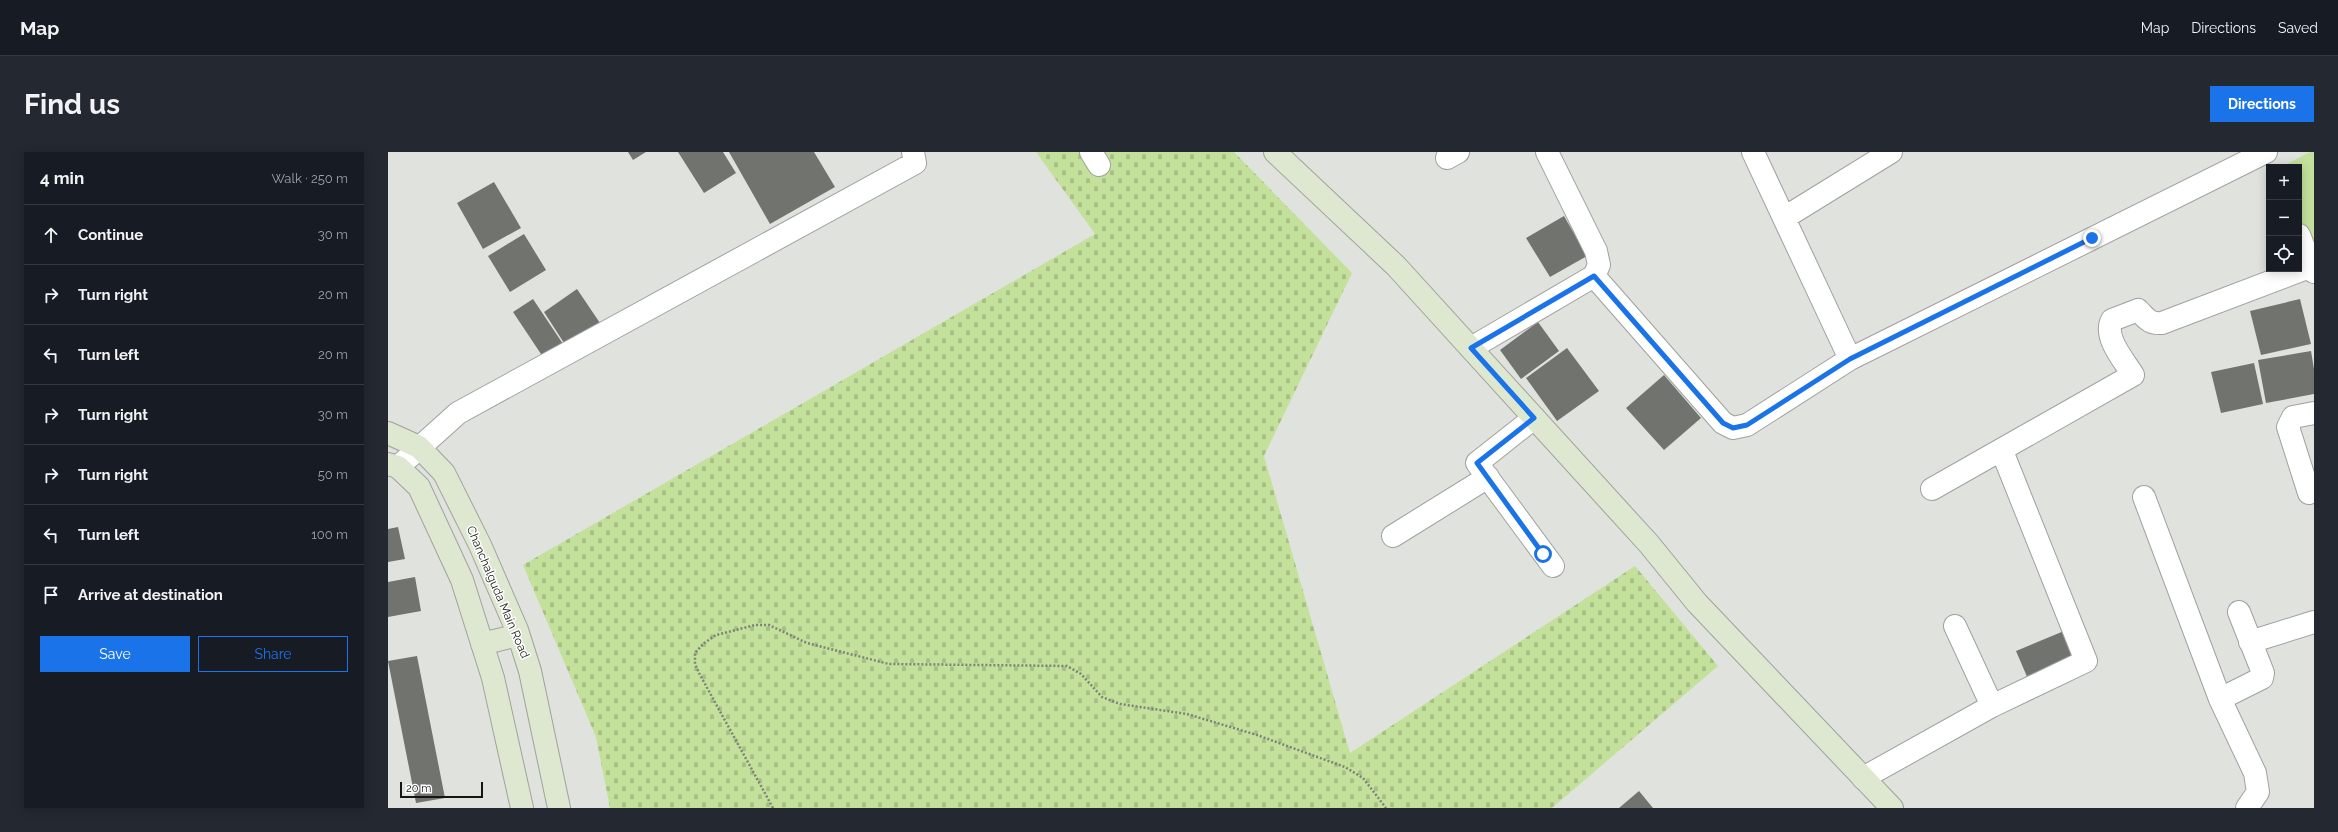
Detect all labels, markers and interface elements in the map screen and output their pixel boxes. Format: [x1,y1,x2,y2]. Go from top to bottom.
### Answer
text: Map [20,17,59,39]
text: Map [2141,20,2169,36]
text: Directions [2191,20,2256,36]
text: Saved [2278,20,2318,36]
button: Directions [2210,86,2314,122]
text: Find us [24,88,120,121]
map controls [2266,164,2302,272]
button: + [2266,164,2302,200]
text: 4 min [40,168,84,188]
text: Walk · 250 m [271,171,348,186]
button: − [2266,200,2302,236]
icon: ahead [40,224,62,246]
text: Continue [78,226,143,244]
text: 30 m [318,227,348,242]
route end [2083,229,2101,247]
button: locate [2266,236,2302,272]
icon: right [40,284,62,306]
text: Turn right [78,286,148,304]
text: 20 m [318,287,348,302]
icon: left [40,344,62,366]
text: Turn left [78,346,139,364]
text: 20 m [318,347,348,362]
icon: right [40,404,62,426]
text: Turn right [78,406,148,424]
text: 30 m [318,407,348,422]
icon: right [40,464,62,486]
text: Turn right [78,466,148,484]
text: 50 m [318,467,348,482]
icon: left [40,524,62,546]
street label: Chanchalguda Main Road [464,524,532,660]
text: Turn left [78,526,139,544]
text: 100 m [311,527,348,542]
route start [1534,545,1552,563]
icon: arrive [40,584,62,606]
text: Arrive at destination [78,586,223,604]
button: Save [40,636,190,672]
button: Share [198,636,348,672]
scale bar [400,780,483,799]
text: 20 m [406,782,431,795]

